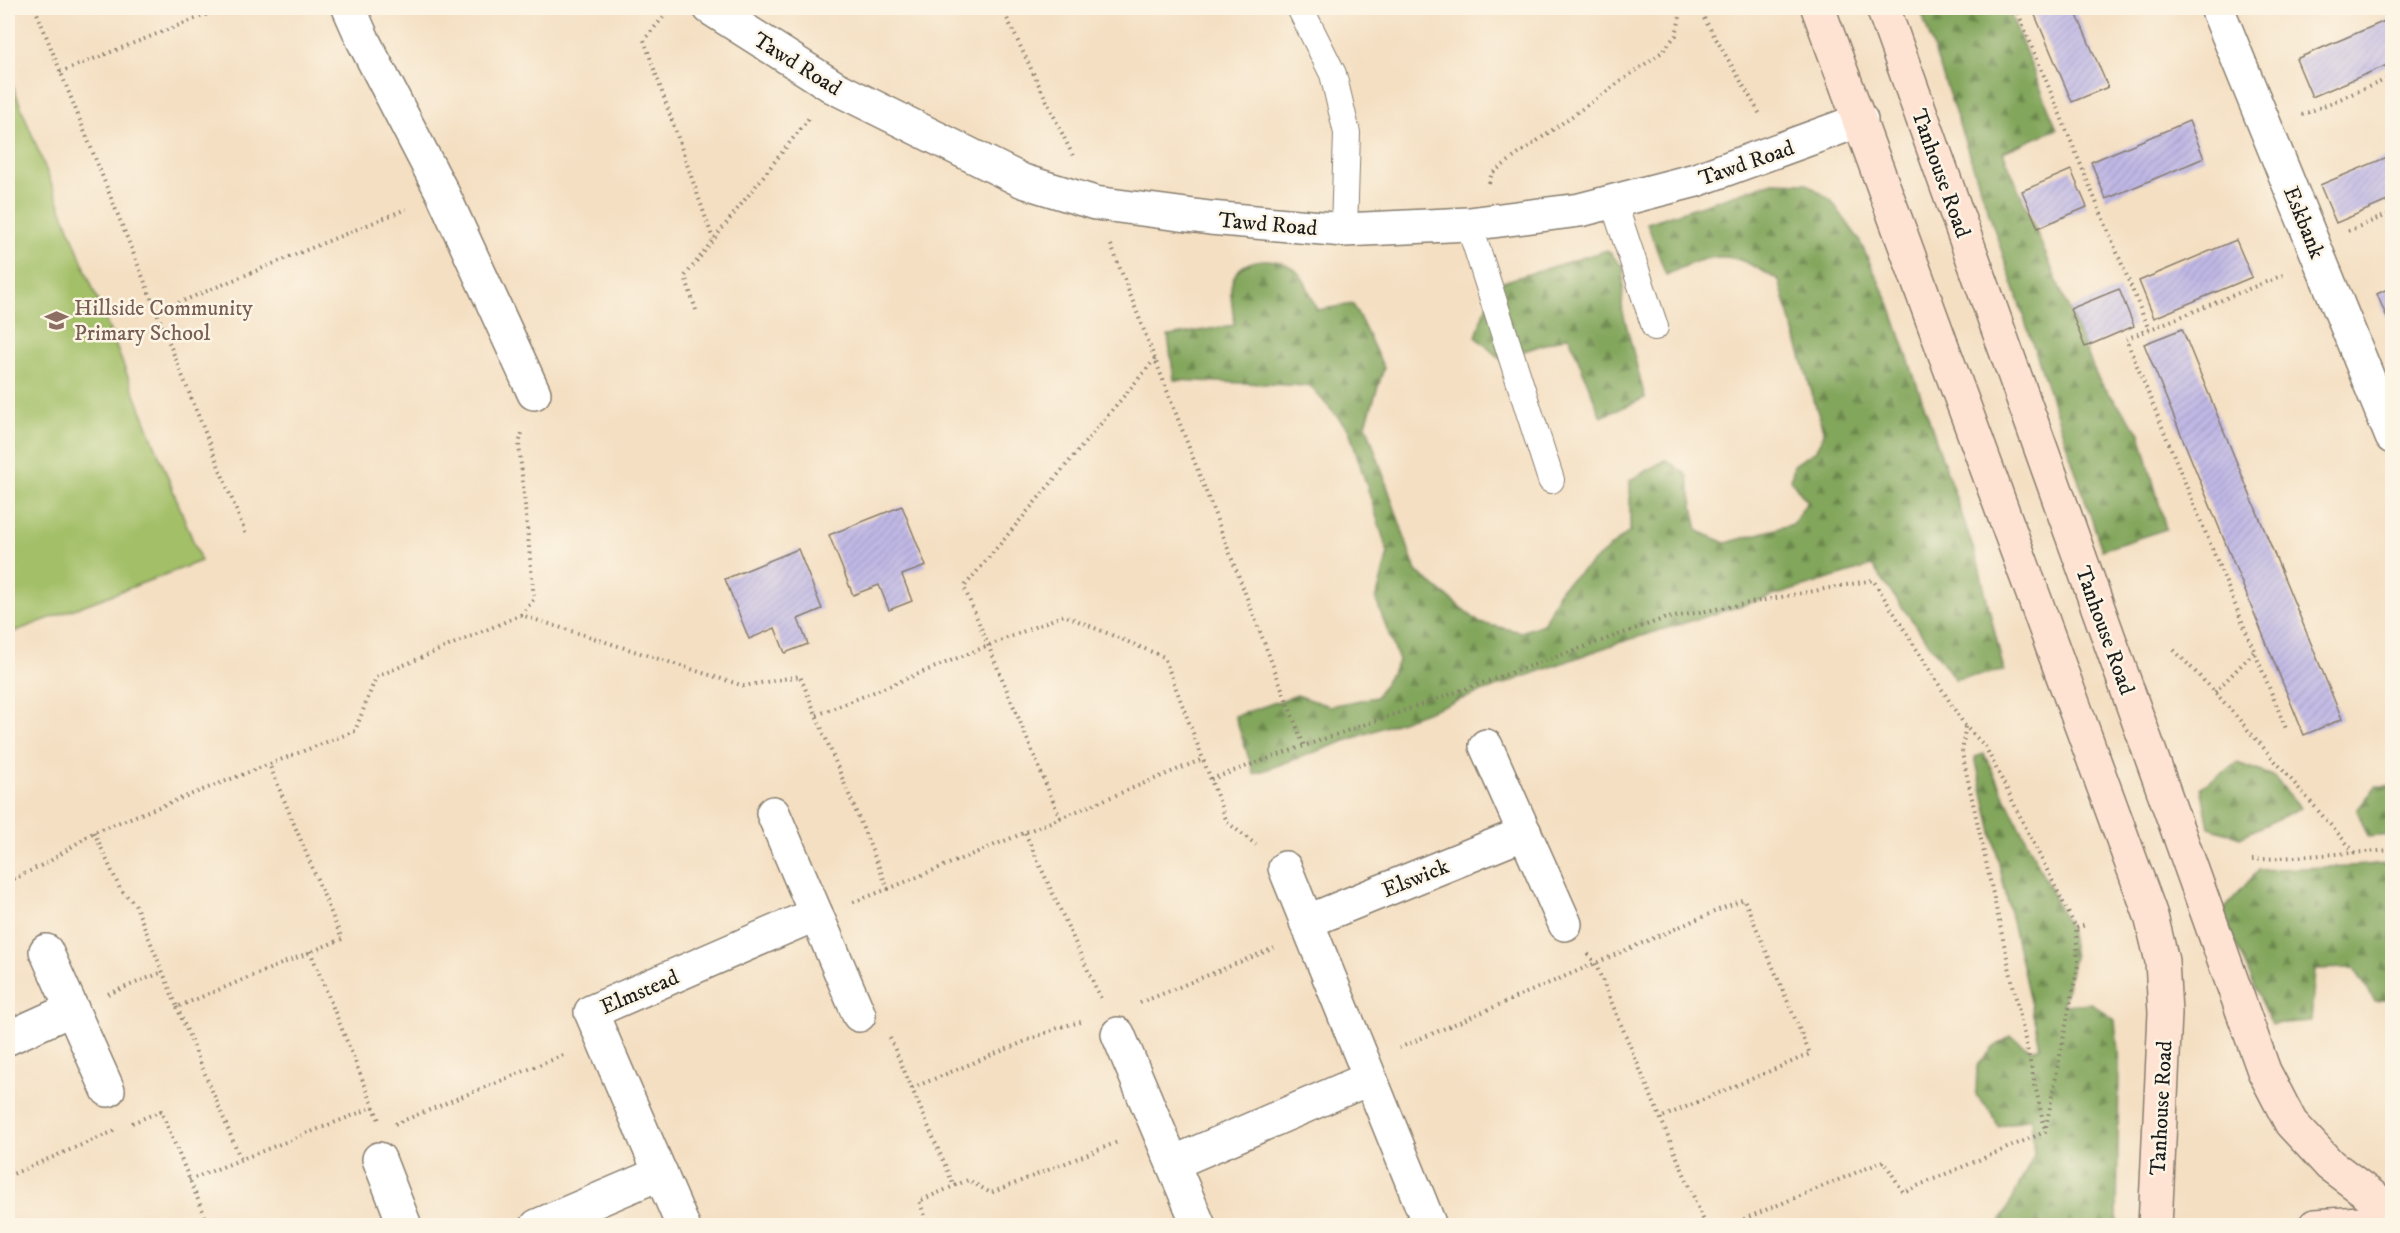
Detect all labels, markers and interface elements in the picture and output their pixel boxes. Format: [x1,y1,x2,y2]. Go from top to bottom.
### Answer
street label: Tawd Road [748,27,846,102]
street label: Tanhouse Road [1905,105,1976,242]
street label: Tawd Road [1695,135,1798,192]
street label: Eskbank [2277,182,2330,263]
street label: Tawd Road [1217,207,1318,242]
place label: Hillside Community Primary School [74,295,253,347]
school or university icon: Hillside Community Primary School [43,307,69,333]
street label: Tanhouse Road [2069,562,2140,699]
street label: Elswick [1378,853,1453,904]
street label: Elmstead [596,964,683,1021]
street label: Tanhouse Road [2144,1040,2179,1176]

